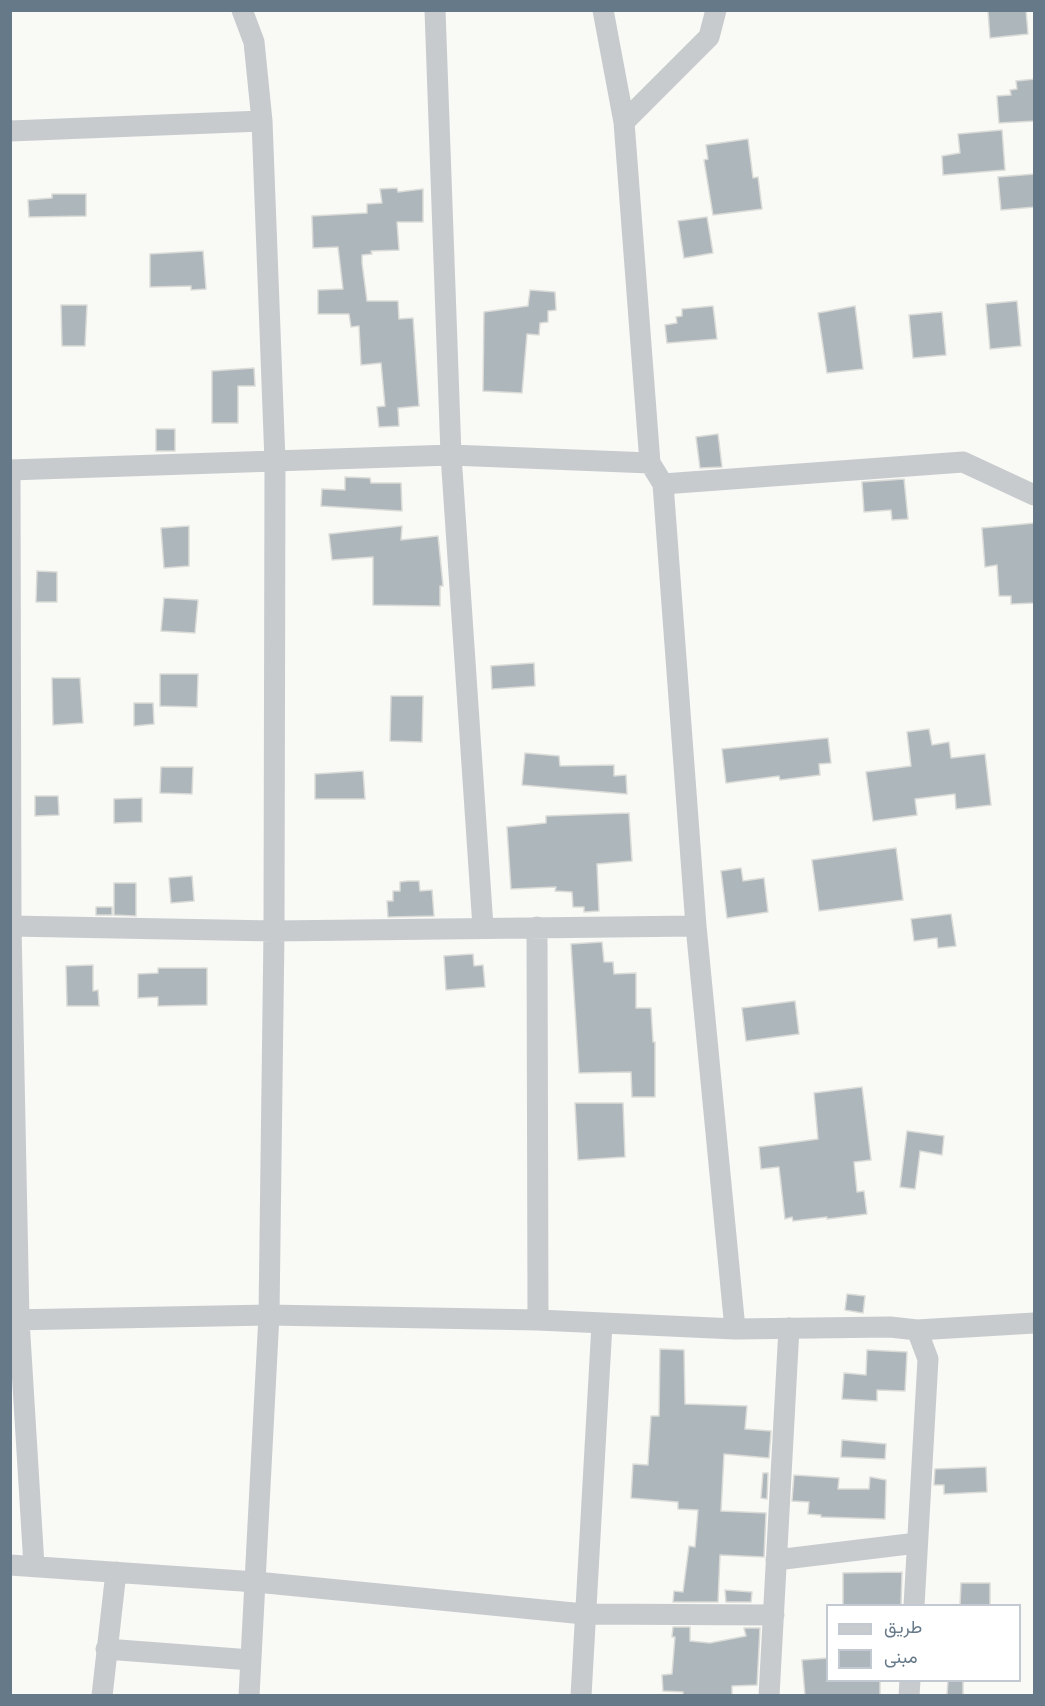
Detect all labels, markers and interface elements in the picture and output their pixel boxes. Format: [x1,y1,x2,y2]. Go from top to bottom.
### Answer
legend [826,1604,1021,1682]
text: طريق [884,1615,922,1637]
text: مبنى [884,1645,918,1667]

